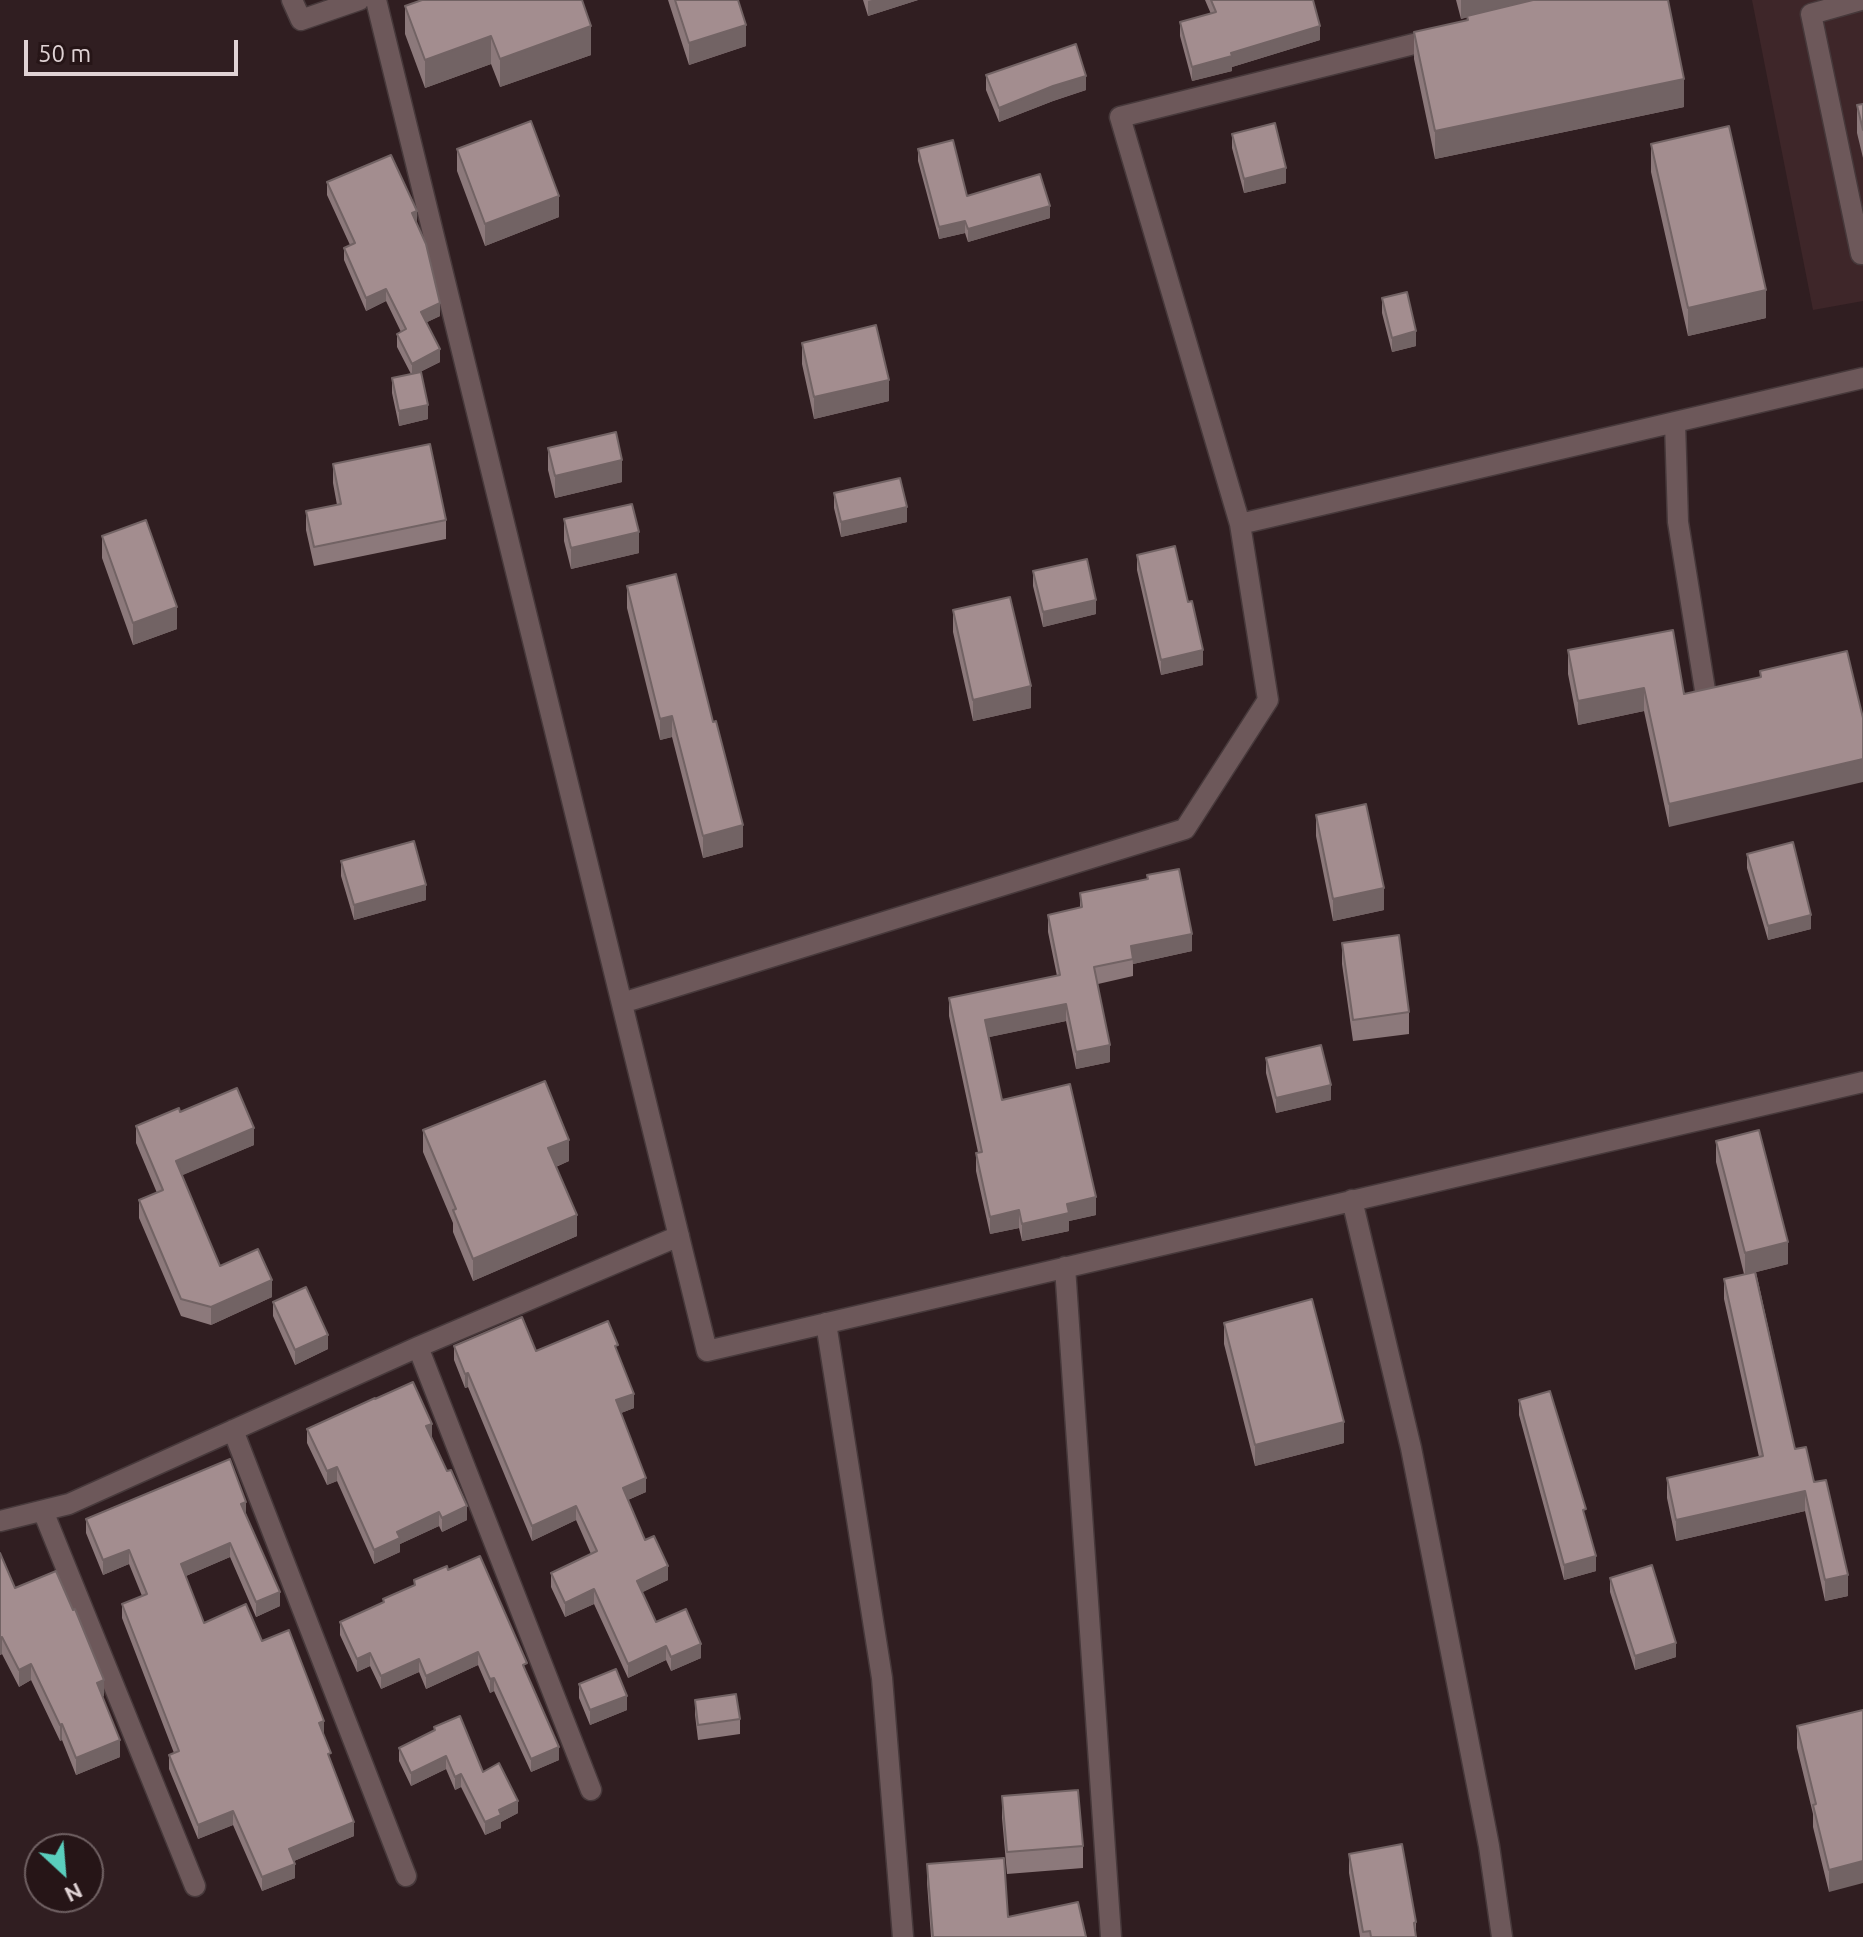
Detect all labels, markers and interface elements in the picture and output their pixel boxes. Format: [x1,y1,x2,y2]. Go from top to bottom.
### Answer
scale bar [28,24,242,74]
text: 50 m [38,40,91,67]
north arrow [24,1833,104,1913]
text: N [61,1878,87,1908]

